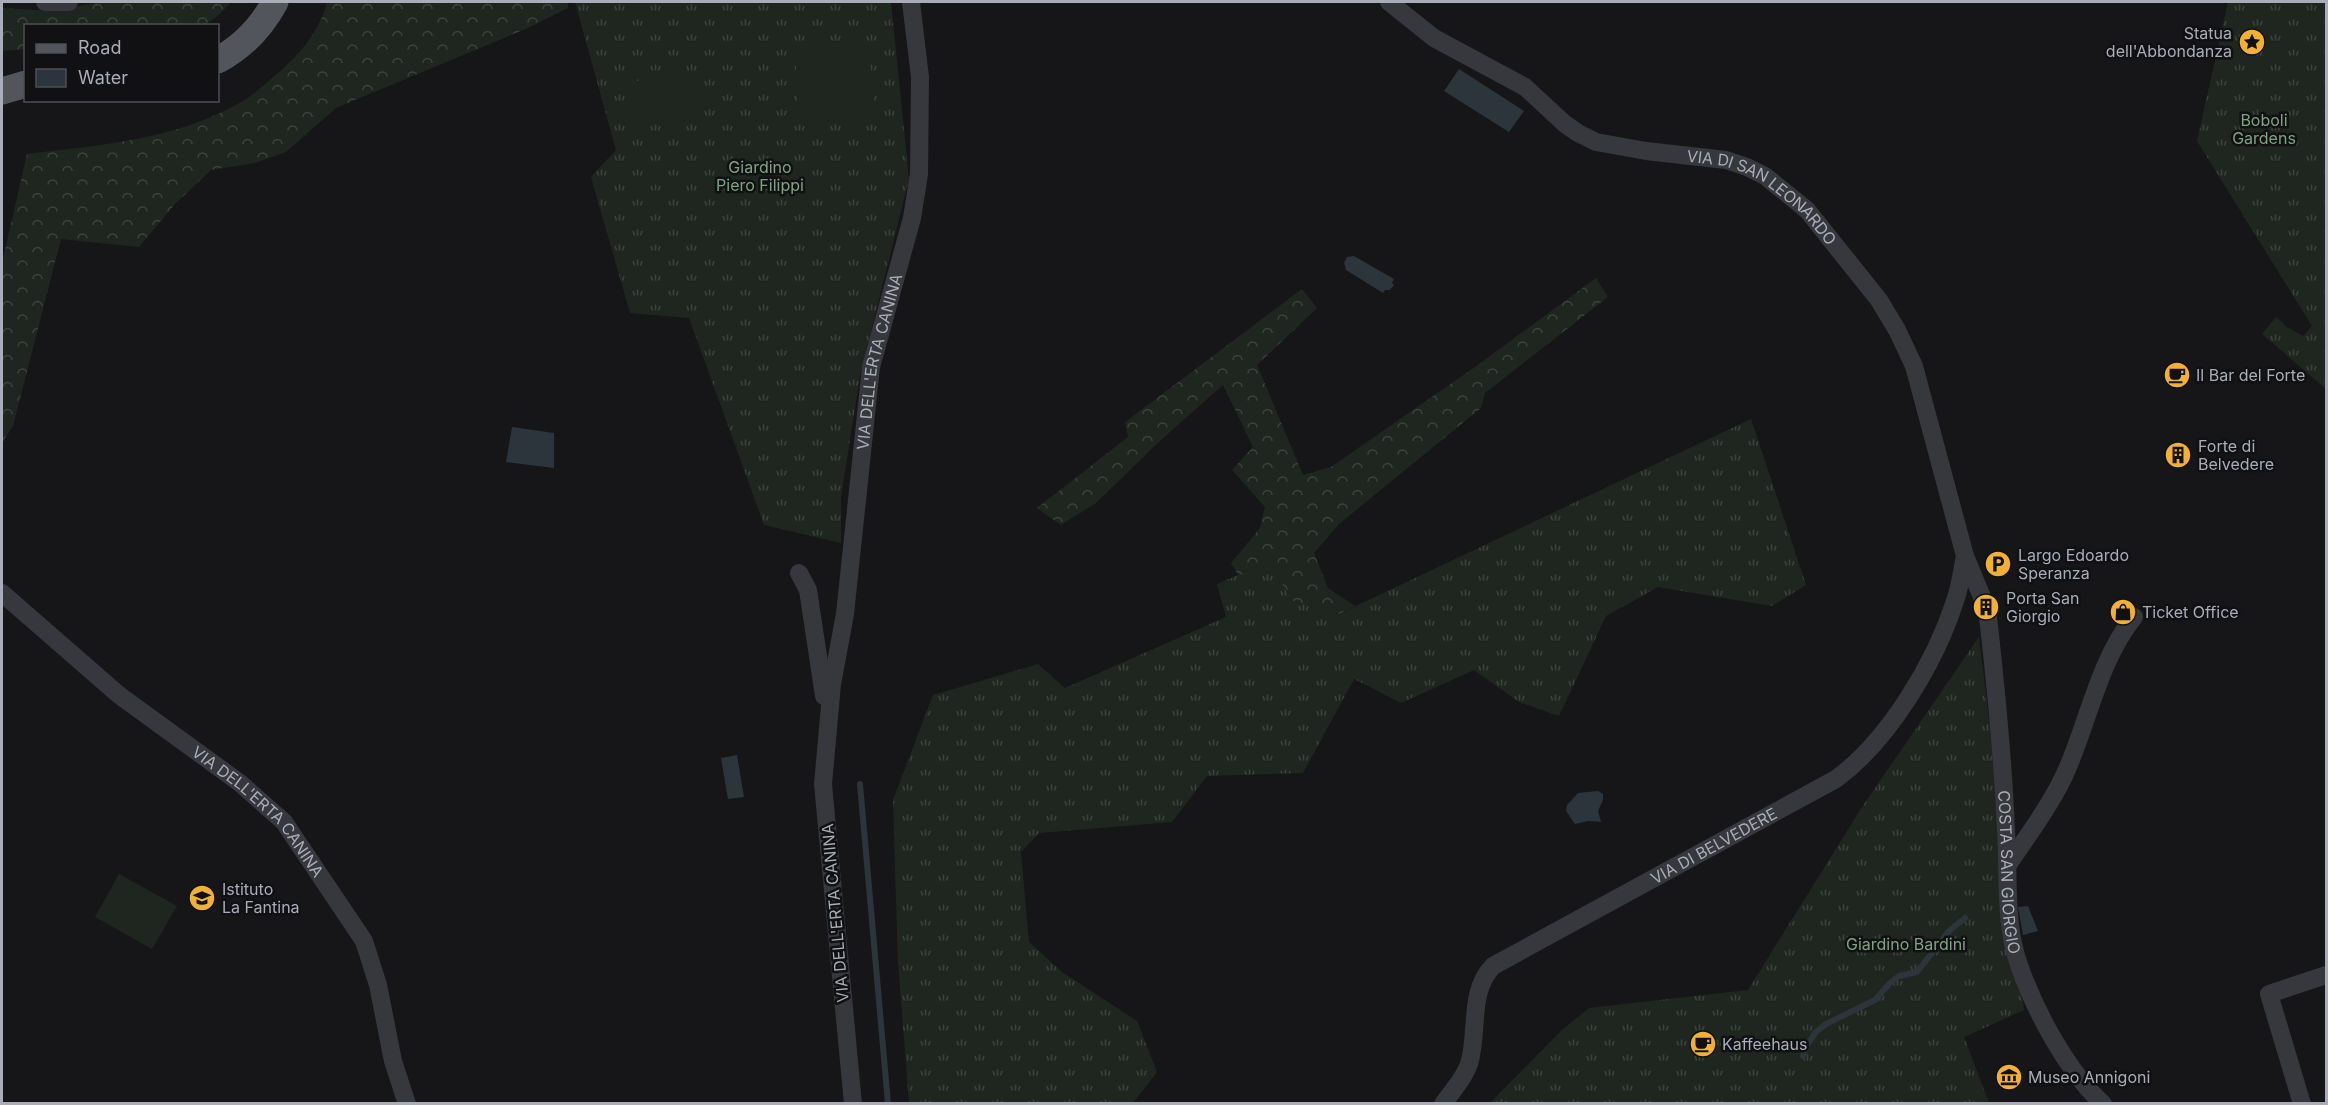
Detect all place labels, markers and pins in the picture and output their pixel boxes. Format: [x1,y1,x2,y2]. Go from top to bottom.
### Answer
place label: Statua dell'Abbondanza [2106,23,2232,61]
place icon: Statua dell'Abbondanza [2237,27,2267,57]
cafe icon: Il Bar del Forte [2162,360,2192,390]
place label: Il Bar del Forte [2196,365,2305,385]
place label: Forte di Belvedere [2198,436,2274,474]
building icon: Forte di Belvedere [2163,440,2193,470]
place label: Largo Edoardo Speranza [2018,545,2129,583]
parking icon: Largo Edoardo Speranza [1983,549,2013,579]
place label: Porta San Giorgio [2006,588,2080,626]
building icon: Porta San Giorgio [1971,592,2001,622]
shop icon: Ticket Office [2108,597,2138,627]
place label: Ticket Office [2142,602,2239,622]
place label: Istituto La Fantina [222,879,300,917]
school or university icon: Istituto La Fantina [187,883,217,913]
cafe icon: Kaffeehaus [1688,1029,1718,1059]
place label: Kaffeehaus [1722,1034,1808,1054]
museum icon: Museo Annigoni [1994,1062,2024,1092]
place label: Museo Annigoni [2028,1067,2150,1087]

